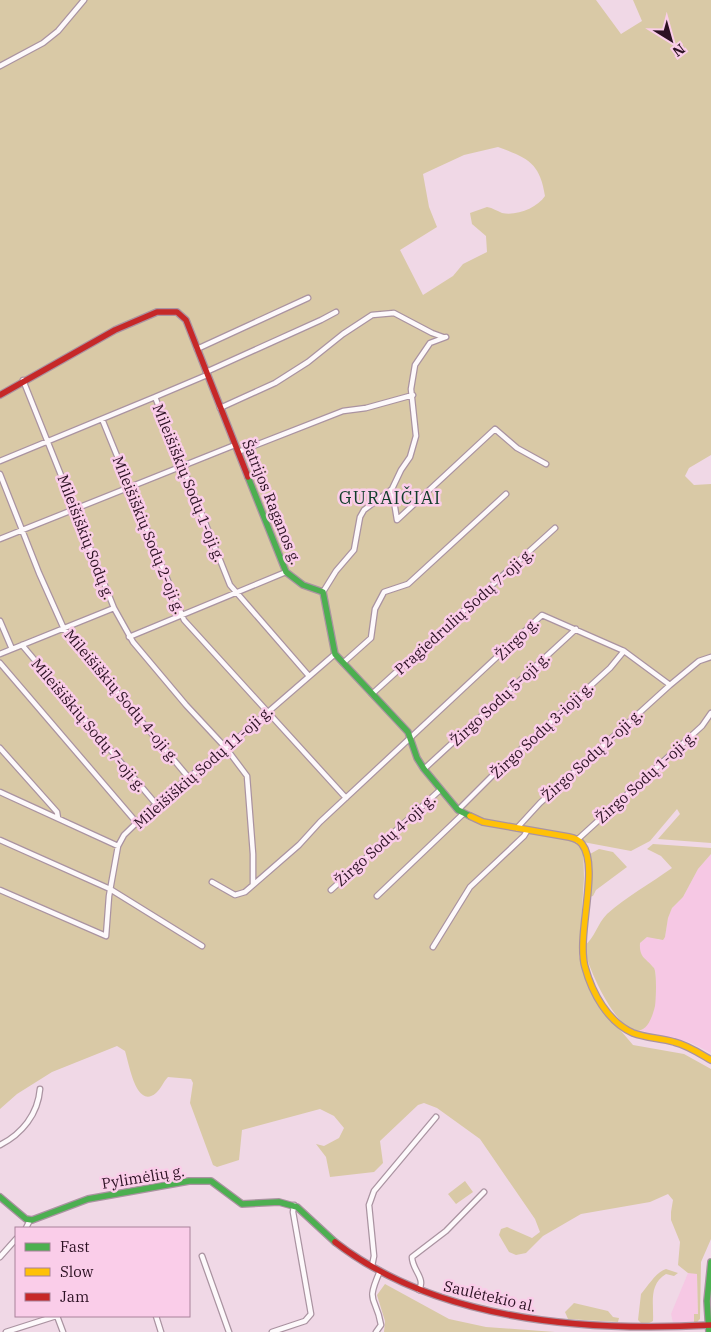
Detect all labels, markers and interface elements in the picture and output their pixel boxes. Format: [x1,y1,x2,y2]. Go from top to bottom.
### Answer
north arrow [646,15,696,65]
text: N [669,40,689,61]
street label: Mileišiškių Sodų 1-oji g. [149,401,229,565]
street label: Šatrijos Raganos g. [238,437,306,567]
street label: Mileišiškių Sodų 2-oji g. [109,453,189,617]
street label: Mileišiškių Sodų g. [53,472,119,602]
district label: GURAIČIAI [339,485,441,509]
street label: Pragiedrulių Sodų 7-oji g. [391,544,537,678]
street label: Žirgo g. [491,614,543,664]
street label: Mileišiškių Sodų 4-oji g. [60,625,184,767]
street label: Žirgo Sodų 5-oji g. [446,648,554,750]
street label: Mileišiškių Sodų 7-oji g. [27,654,151,796]
street label: Žirgo Sodų 3-ioji g. [487,678,597,782]
street label: Mileišiškių Sodų 11-oji g. [130,702,276,832]
street label: Žirgo Sodų 2-oji g. [538,705,646,805]
street label: Žirgo Sodų 1-oji g. [592,727,700,827]
street label: Žirgo Sodų 4-oji g. [331,790,439,890]
street label: Pylimėlių g. [100,1161,186,1193]
legend [15,1227,190,1317]
text: Fast [60,1237,90,1256]
text: Slow [60,1262,94,1281]
street label: Saulėtekio al. [442,1276,538,1316]
text: Jam [60,1287,89,1306]

